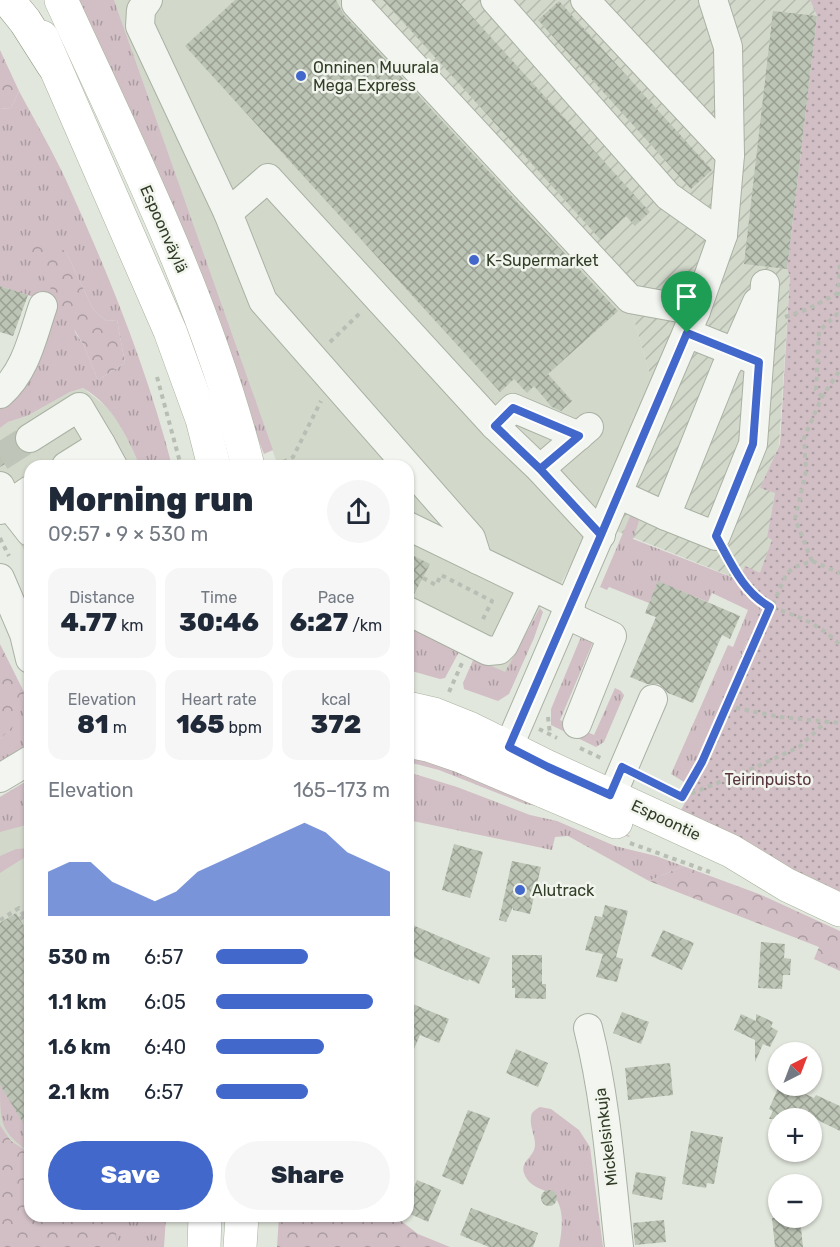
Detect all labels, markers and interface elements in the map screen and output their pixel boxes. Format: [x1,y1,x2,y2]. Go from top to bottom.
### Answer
place label: Onninen Muurala Mega Express [313,58,439,95]
marker: Onninen Muurala Mega Express [294,69,308,83]
street label: Espoonväylä [136,182,192,276]
place label: K-Supermarket [486,251,598,270]
marker: K-Supermarket [467,253,481,267]
pin [661,271,712,333]
icon: arrive [670,280,703,313]
text: Morning run [48,480,253,519]
button: share [327,480,390,543]
text: 09:57 · 9 × 530 m [48,522,208,546]
text: Distance [69,588,135,607]
text: Time [201,588,237,607]
text: Pace [318,588,354,607]
text: 4.77 [61,607,117,638]
text: 30:46 [179,607,259,638]
text: 6:27 [290,607,348,638]
text: km [117,616,143,635]
text: /km [348,616,382,635]
text: Elevation [68,690,136,709]
text: Heart rate [181,690,257,709]
text: kcal [321,690,351,709]
text: 81 [77,709,109,740]
text: 165 [176,709,225,740]
text: 372 [311,709,361,740]
text: m [109,718,127,737]
text: bpm [225,718,262,737]
park label: Teirinpuisto [725,770,811,789]
text: Elevation [48,778,134,802]
text: 165–173 m [293,778,390,802]
street label: Espoontie [628,796,704,844]
place label: Alutrack [532,881,595,900]
marker: Alutrack [513,883,527,897]
text: 530 m [48,945,110,969]
text: 6:57 [144,945,183,969]
text: 1.1 km [48,990,107,1014]
text: 6:05 [144,990,186,1014]
text: 1.6 km [48,1035,111,1059]
text: 6:40 [144,1035,186,1059]
north arrow [768,1042,822,1096]
map controls [768,1042,822,1228]
text: 2.1 km [48,1080,110,1104]
text: 6:57 [144,1080,183,1104]
street label: Mickelsinkuja [591,1087,621,1187]
button: + [768,1108,822,1162]
button: Save [48,1141,213,1210]
button: Share [225,1141,390,1210]
button: − [768,1174,822,1228]

